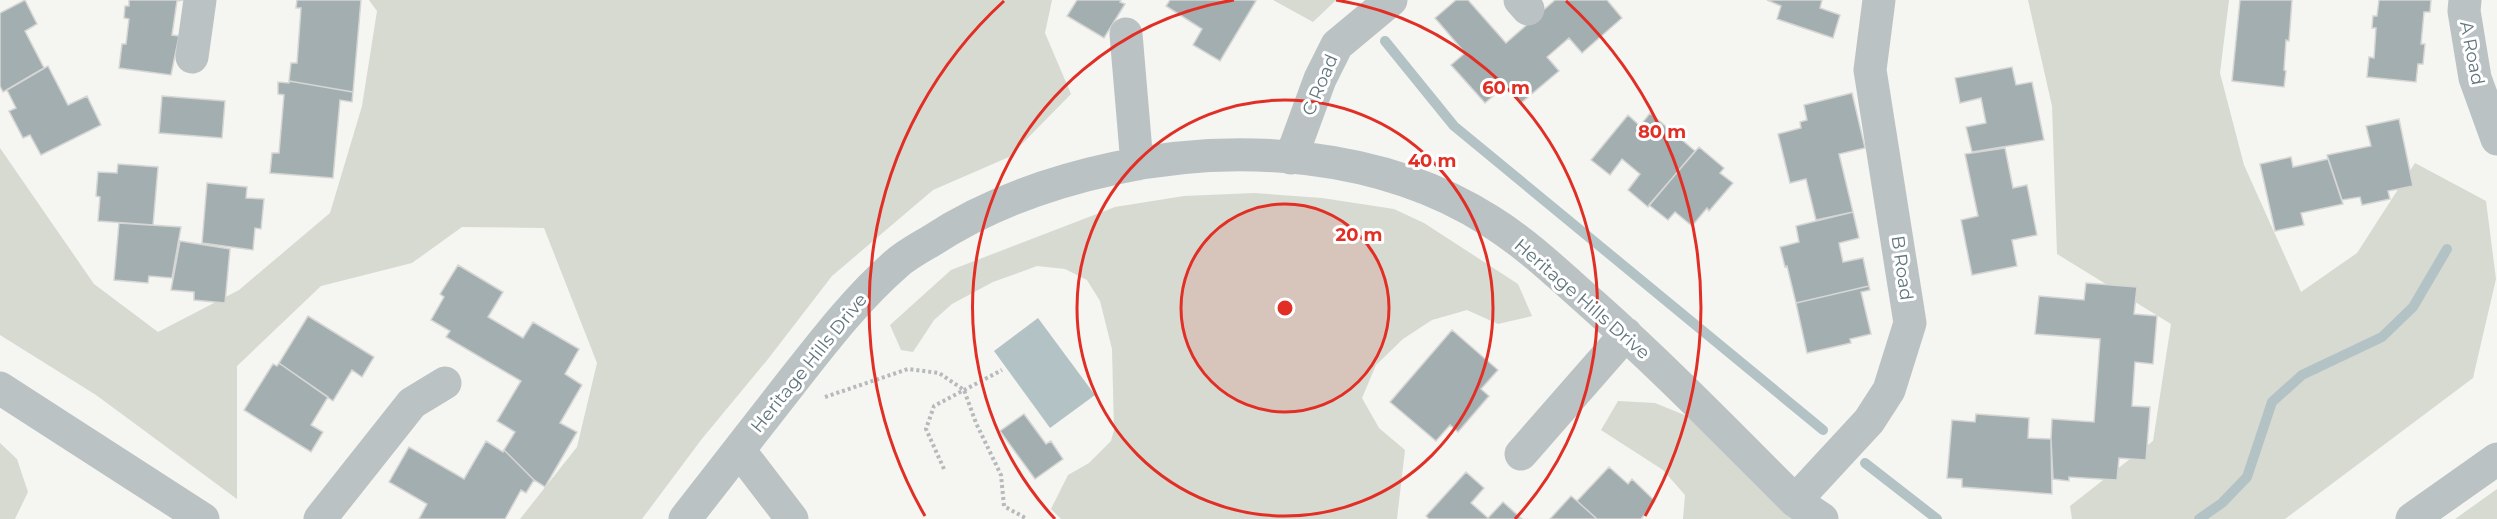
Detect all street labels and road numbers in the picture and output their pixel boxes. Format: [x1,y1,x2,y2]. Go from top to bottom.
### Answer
street label: A Road [2455,19,2489,87]
street label: C Road [1297,51,1343,119]
street label: Heritage Hills Drive [1510,234,1654,364]
street label: B Road [1887,234,1917,302]
street label: Heritage Hills Drive [746,289,872,437]

